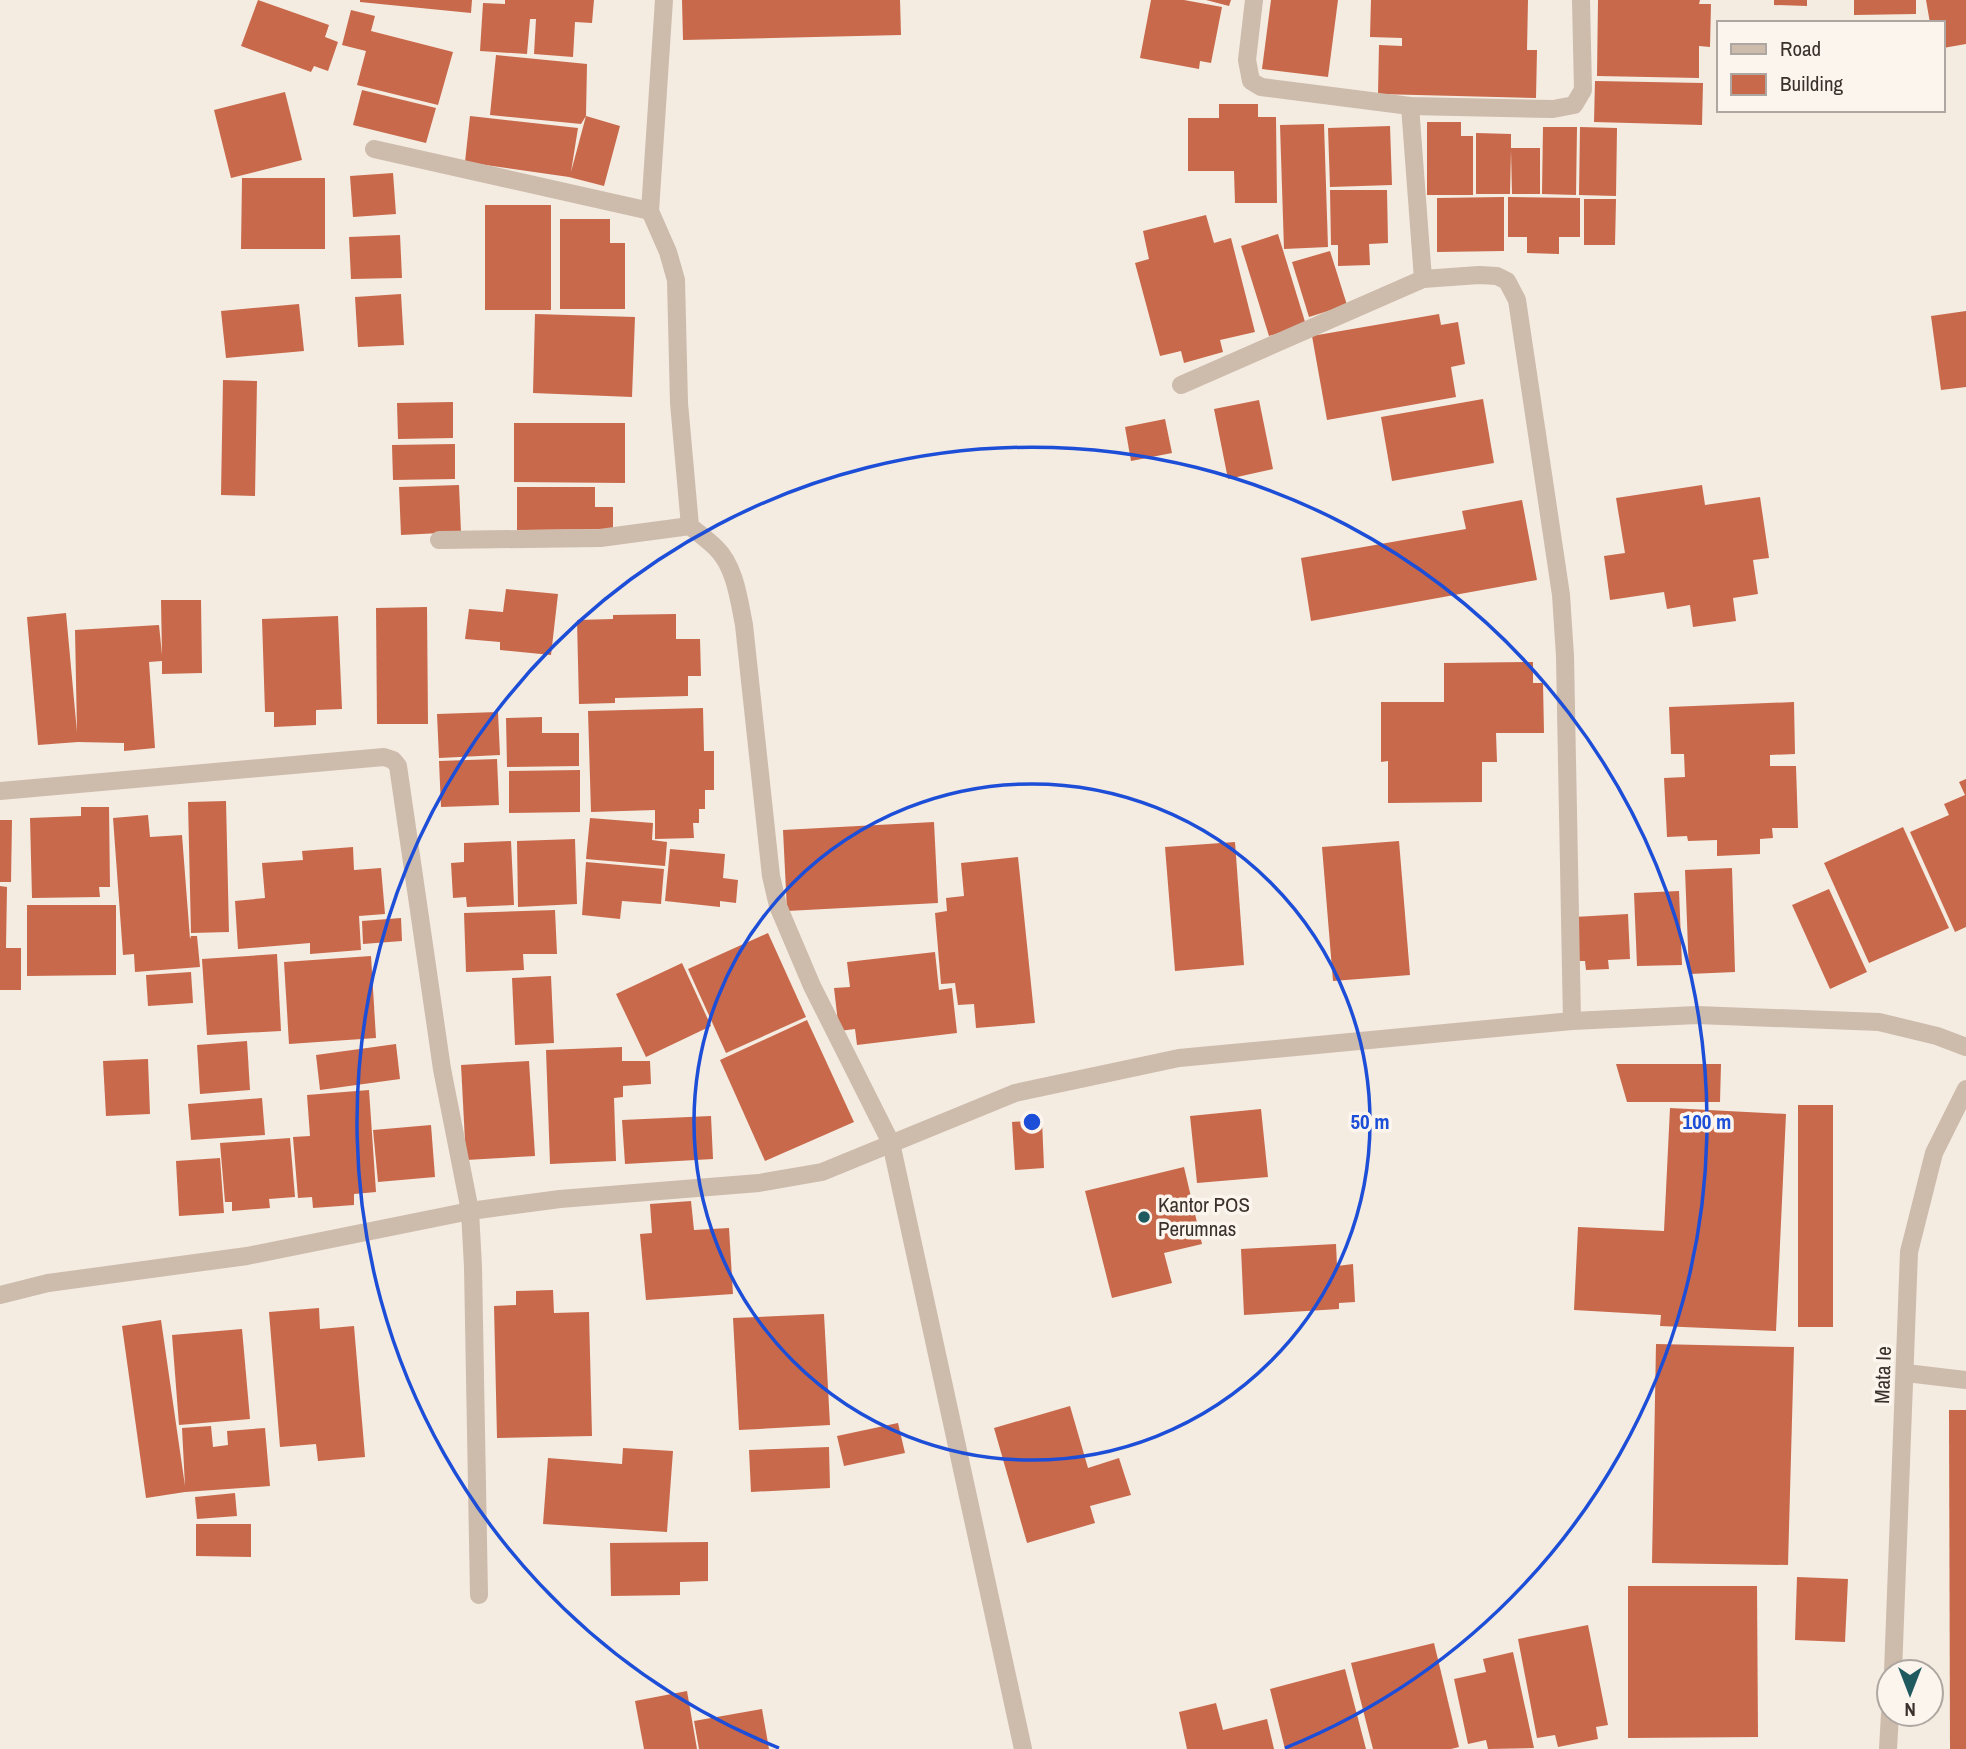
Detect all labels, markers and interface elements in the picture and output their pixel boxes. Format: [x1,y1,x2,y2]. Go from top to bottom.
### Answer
legend [1717,21,1945,112]
text: Road [1780,34,1821,63]
text: Building [1780,69,1844,98]
text: 50 m [1350,1107,1390,1136]
text: 100 m [1683,1107,1731,1136]
centre of rings [1020,1110,1044,1134]
place label: Kantor POS Perumnas [1158,1190,1250,1243]
marker: Kantor POS Perumnas [1136,1209,1152,1225]
street label: Mata Ie [1867,1346,1898,1404]
north arrow [1875,1658,1945,1728]
text: N [1904,1697,1916,1723]

